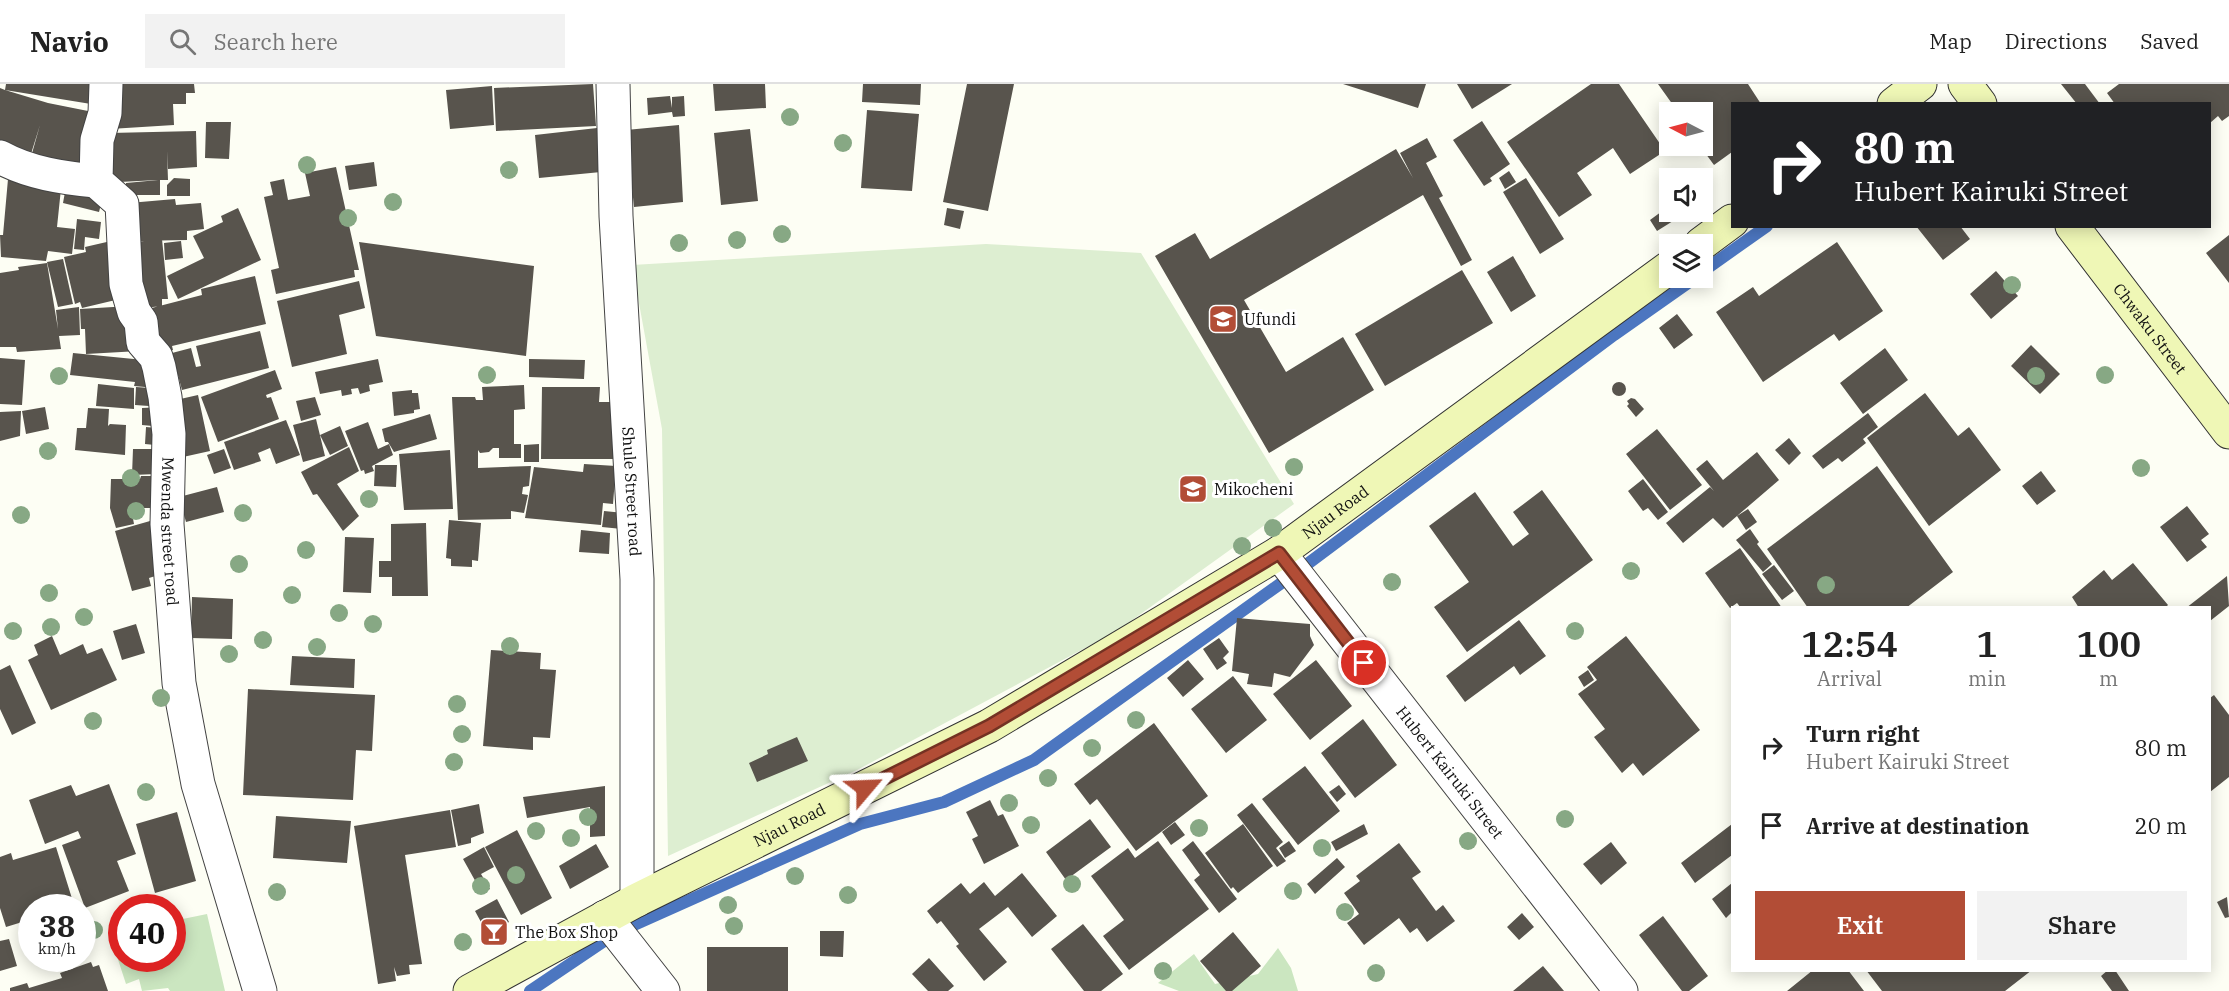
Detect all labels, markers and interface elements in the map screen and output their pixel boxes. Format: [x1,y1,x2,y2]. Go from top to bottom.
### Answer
search box [145,14,565,68]
text: Navio [30,23,109,60]
icon: search [166,25,199,58]
text: Search here [214,27,338,56]
text: Map [1929,27,1972,55]
text: Directions [2005,27,2107,55]
text: Saved [2140,27,2199,55]
north arrow [1659,102,1713,156]
map controls [1659,102,1713,288]
text: 80 m [1854,120,1955,175]
icon: right [1755,126,1833,204]
button: sound [1659,168,1713,222]
text: Hubert Kairuki Street [1854,173,2128,208]
button: layers [1659,234,1713,288]
street label: Chwaku Street [2109,279,2191,378]
school or university icon: Ufundi [1207,303,1239,335]
place label: Ufundi [1244,309,1296,329]
street label: Shule Street road [618,426,646,557]
street label: Mwenda street road [157,457,183,607]
school or university icon: Mikocheni [1177,473,1209,505]
place label: Mikocheni [1214,479,1293,499]
street label: Njau Road [1298,481,1373,543]
text: 12:54 [1801,620,1898,667]
text: 1 [1976,620,1998,667]
text: 100 [2076,620,2141,667]
pin [1338,637,1389,688]
icon: arrive [1347,646,1380,679]
text: Arrival [1817,665,1882,692]
text: min [1968,665,2006,692]
text: m [2099,665,2118,692]
street label: Hubert Kairuki Street [1392,702,1508,843]
text: Turn right [1806,719,1920,748]
icon: right [1755,731,1788,764]
text: 80 m [2135,733,2187,762]
text: Hubert Kairuki Street [1806,748,2009,775]
position arrow [833,756,897,820]
street label: Njau Road [750,798,829,851]
icon: arrive [1755,809,1788,842]
text: Arrive at destination [1806,811,2029,840]
text: 20 m [2135,811,2187,840]
button: Exit [1755,891,1965,960]
button: Share [1977,891,2187,960]
speed limit sign: 40 [108,894,186,972]
text: 38 [39,906,75,945]
bar icon: The Box Shop [478,916,510,948]
place label: The Box Shop [515,922,618,942]
text: km/h [38,939,76,958]

